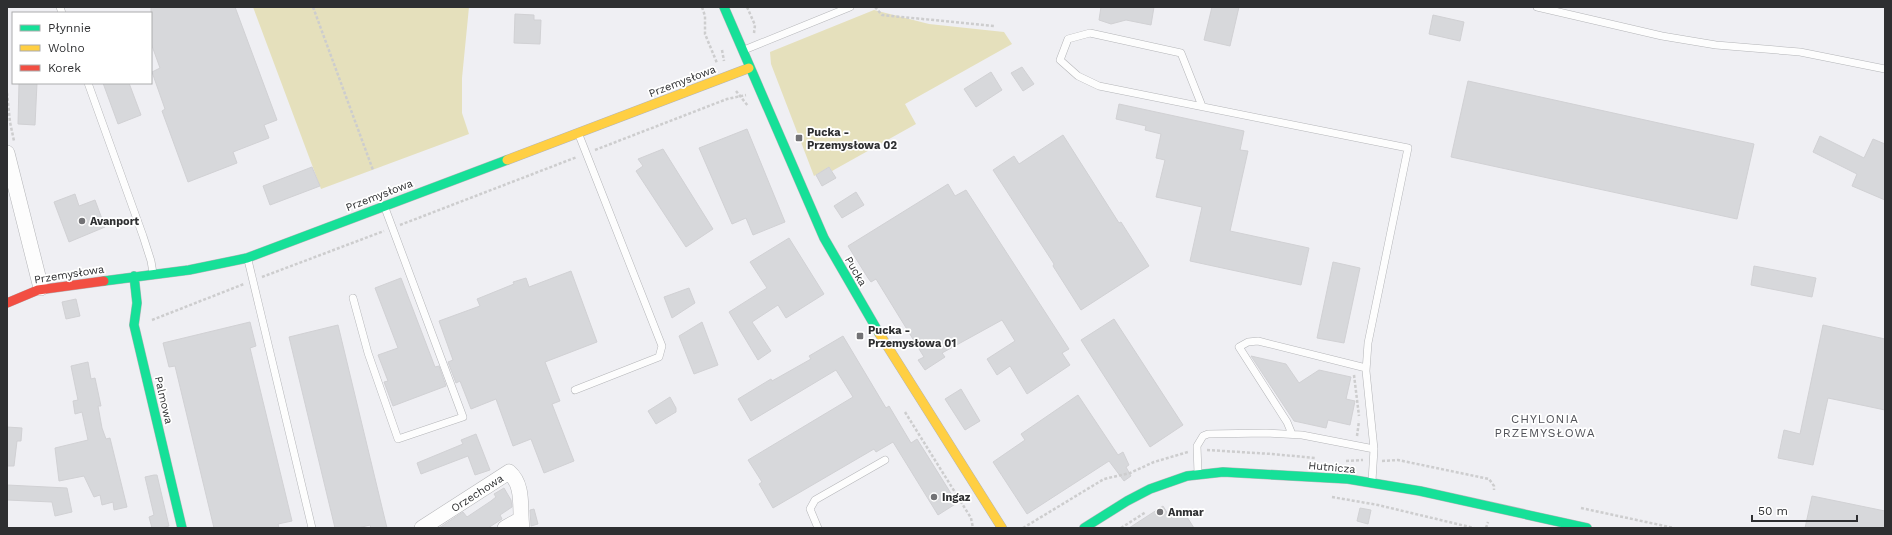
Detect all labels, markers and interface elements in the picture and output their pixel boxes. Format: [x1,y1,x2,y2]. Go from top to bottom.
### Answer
legend [12,12,152,84]
text: Płynnie [48,21,91,35]
text: Wolno [48,41,85,55]
text: Korek [48,61,81,75]
street label: Przemysłowa [647,63,718,100]
place label: Pucka - Przemysłowa 02 [807,126,897,152]
marker: Pucka - Przemysłowa 02 [794,133,804,143]
street label: Przemysłowa [344,177,415,214]
place label: Avanport [90,215,139,228]
marker: Avanport [77,216,87,226]
street label: Pucka [842,254,869,288]
street label: Przemysłowa [33,263,105,286]
place label: Pucka - Przemysłowa 01 [868,324,956,350]
marker: Pucka - Przemysłowa 01 [855,331,865,341]
street label: Palmowa [152,375,175,425]
district label: CHYLONIA PRZEMYSŁOWA [1494,412,1596,440]
street label: Hutnicza [1308,459,1356,476]
street label: Orzechowa [449,472,506,515]
place label: Ingaz [942,491,971,504]
marker: Ingaz [929,492,939,502]
scale bar [1752,497,1857,523]
text: 50 m [1758,504,1788,518]
place label: Anmar [1168,506,1204,519]
marker: Anmar [1155,507,1165,517]

